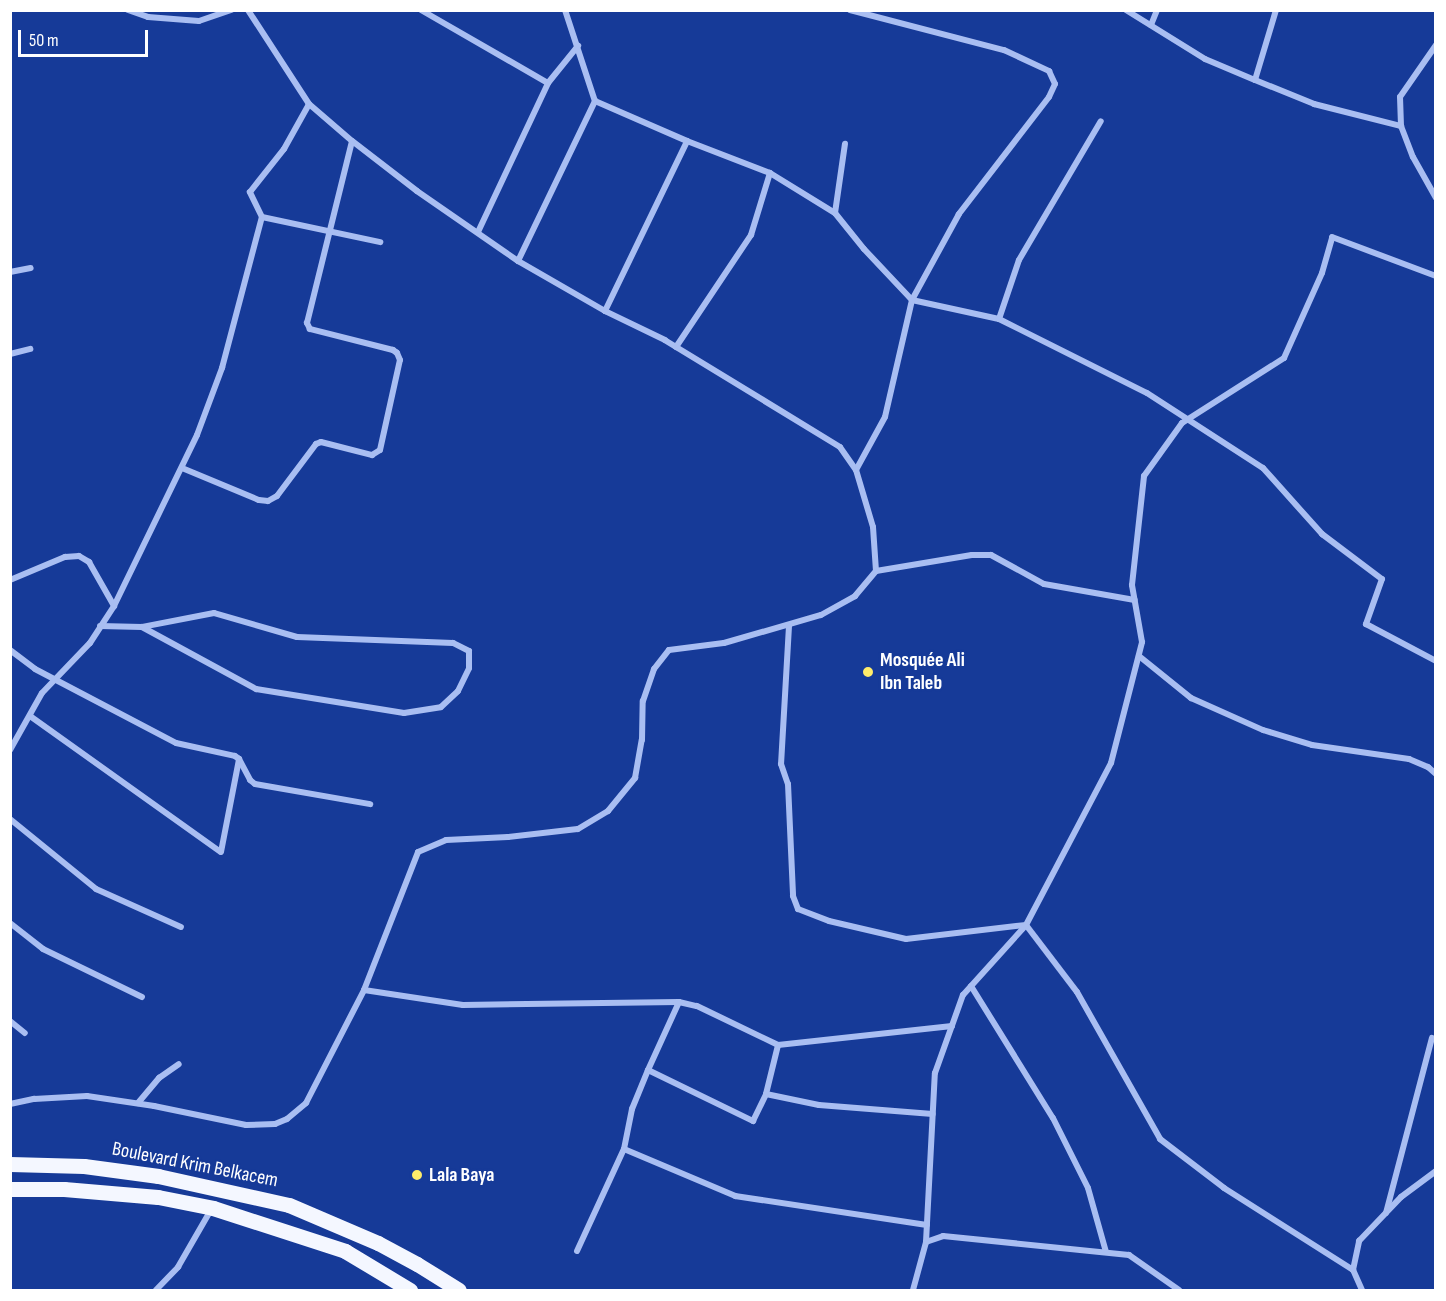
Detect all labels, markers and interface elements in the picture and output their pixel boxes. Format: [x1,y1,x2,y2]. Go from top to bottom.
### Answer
scale bar [21,18,152,56]
text: 50 m [29,30,59,51]
place label: Mosquée Ali Ibn Taleb [880,648,965,695]
marker: Mosquée Ali Ibn Taleb [861,665,875,679]
street label: Boulevard Krim Belkacem [110,1137,280,1193]
place label: Lala Baya [429,1163,494,1187]
marker: Lala Baya [410,1168,424,1182]

